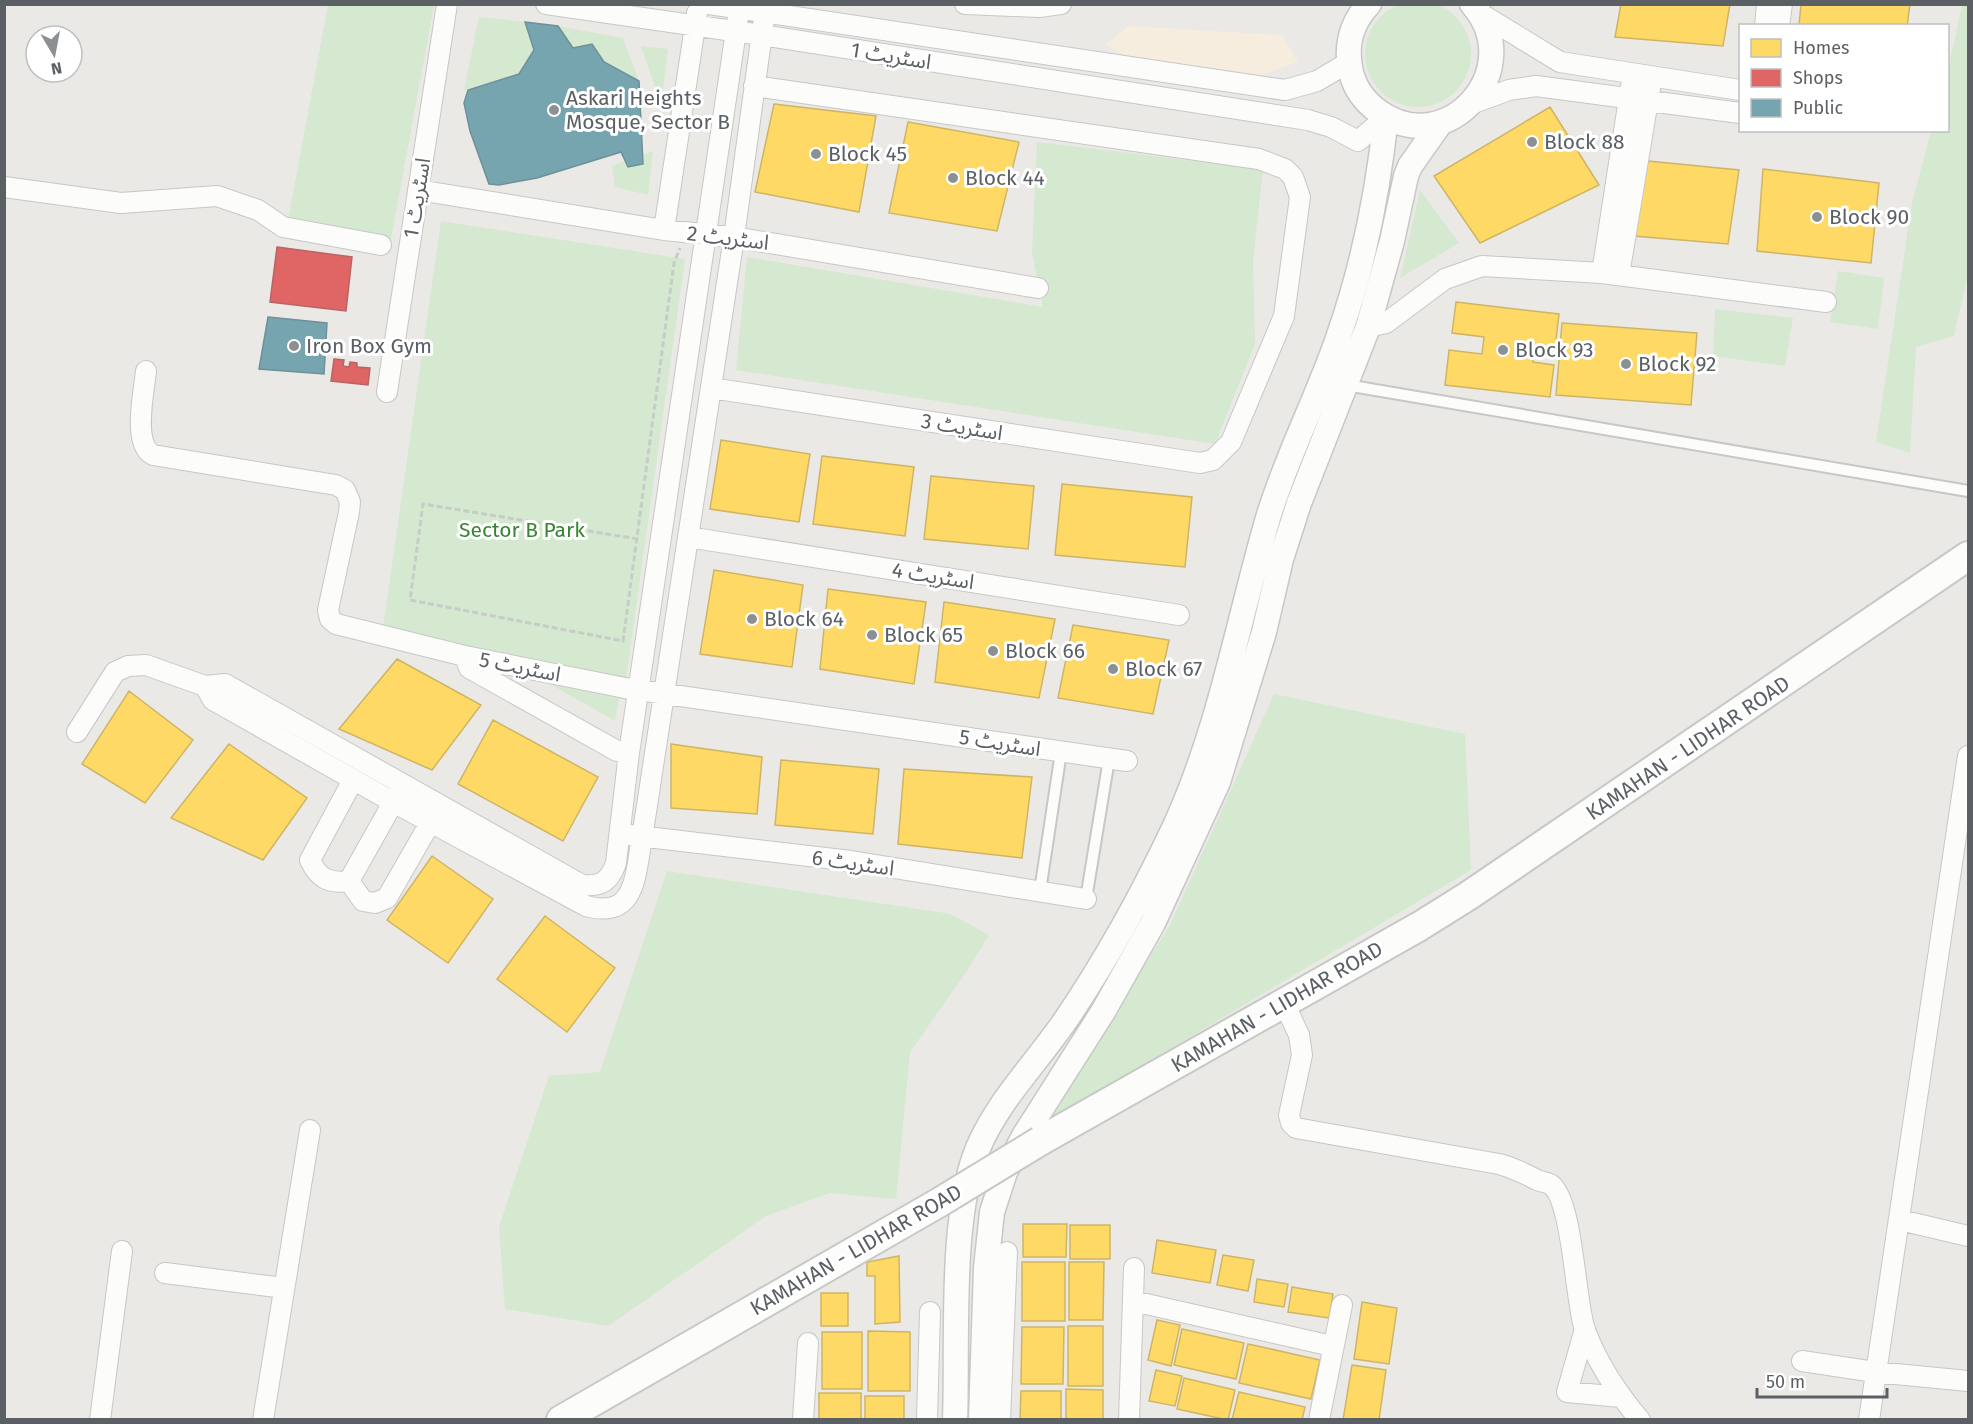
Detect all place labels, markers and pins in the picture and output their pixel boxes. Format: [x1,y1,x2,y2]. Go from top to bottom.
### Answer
place label: Askari Heights Mosque, Sector B [566,85,730,135]
marker: Askari Heights Mosque, Sector B [547,103,561,117]
place label: Block 88 [1544,129,1625,155]
marker: Block 88 [1525,135,1539,149]
place label: Block 45 [828,141,907,167]
marker: Block 45 [809,147,823,161]
place label: Block 44 [965,165,1045,191]
marker: Block 44 [946,171,960,185]
place label: Block 90 [1829,204,1909,230]
marker: Block 90 [1810,210,1824,224]
place label: Iron Box Gym [306,333,432,359]
place label: Block 93 [1515,337,1594,363]
marker: Iron Box Gym [287,339,301,353]
marker: Block 93 [1496,343,1510,357]
place label: Block 92 [1638,351,1716,377]
marker: Block 92 [1619,357,1633,371]
place label: Block 64 [764,606,844,632]
marker: Block 64 [745,612,759,626]
place label: Block 65 [884,622,963,648]
marker: Block 65 [865,628,879,642]
place label: Block 66 [1005,638,1085,664]
marker: Block 66 [986,644,1000,658]
place label: Block 67 [1125,656,1202,682]
marker: Block 67 [1106,662,1120,676]

